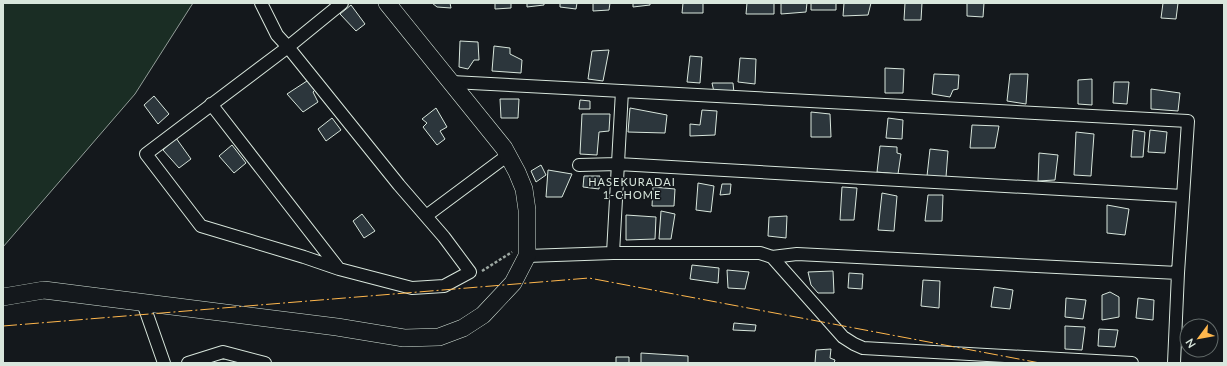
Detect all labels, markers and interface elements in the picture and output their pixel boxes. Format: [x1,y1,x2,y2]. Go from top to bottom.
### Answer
district label: HASEKURADAI 1-CHOME [588,175,676,201]
north arrow [1179,318,1219,358]
text: N [1182,337,1198,351]

